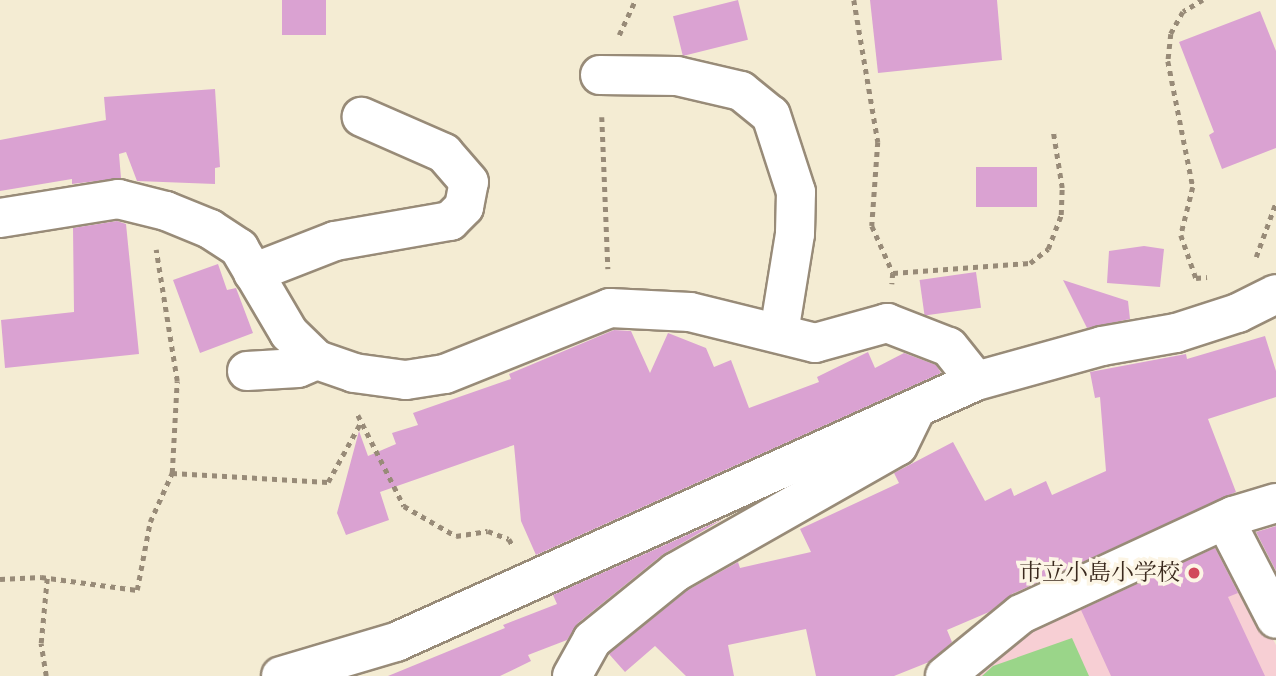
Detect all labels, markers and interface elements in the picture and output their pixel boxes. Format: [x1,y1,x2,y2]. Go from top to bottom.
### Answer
place label: 市立小島小学校 [1019,559,1180,587]
marker: 市立小島小学校 [1186,565,1202,581]

